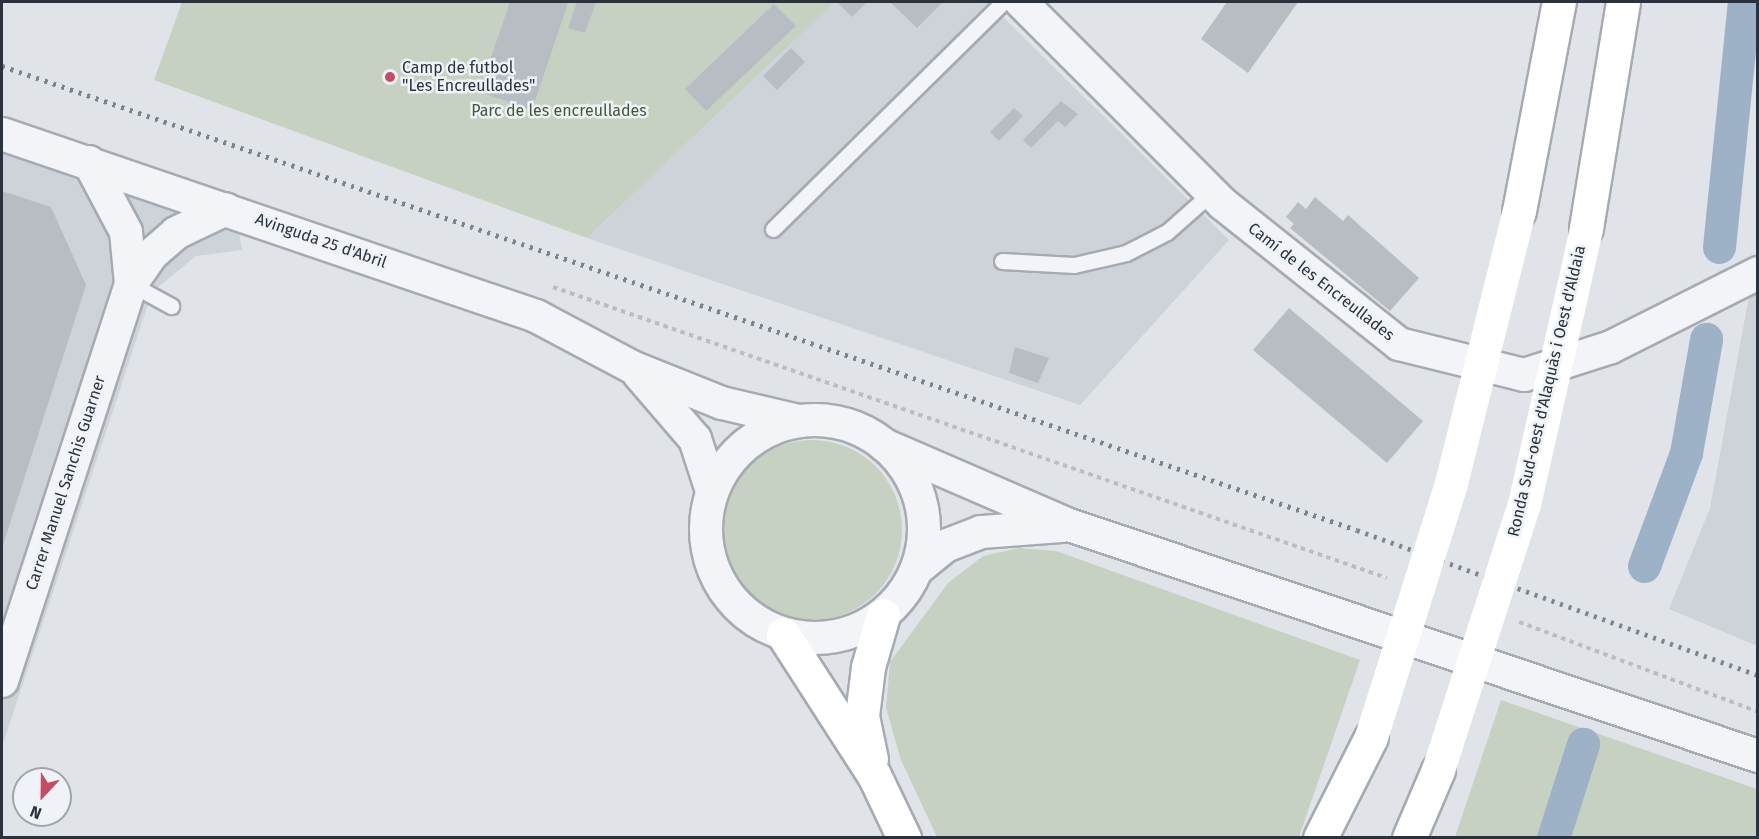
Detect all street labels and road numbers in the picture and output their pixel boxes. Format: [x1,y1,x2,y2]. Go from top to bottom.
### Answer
street label: Avinguda 25 d'Abril [253,210,389,272]
street label: Camí de les Encreullades [1244,219,1398,345]
street label: Ronda Sud-oest d'Alaquàs i Oest d'Aldaia [1504,243,1590,539]
street label: Carrer Manuel Sanchis Guarner [22,373,110,593]

